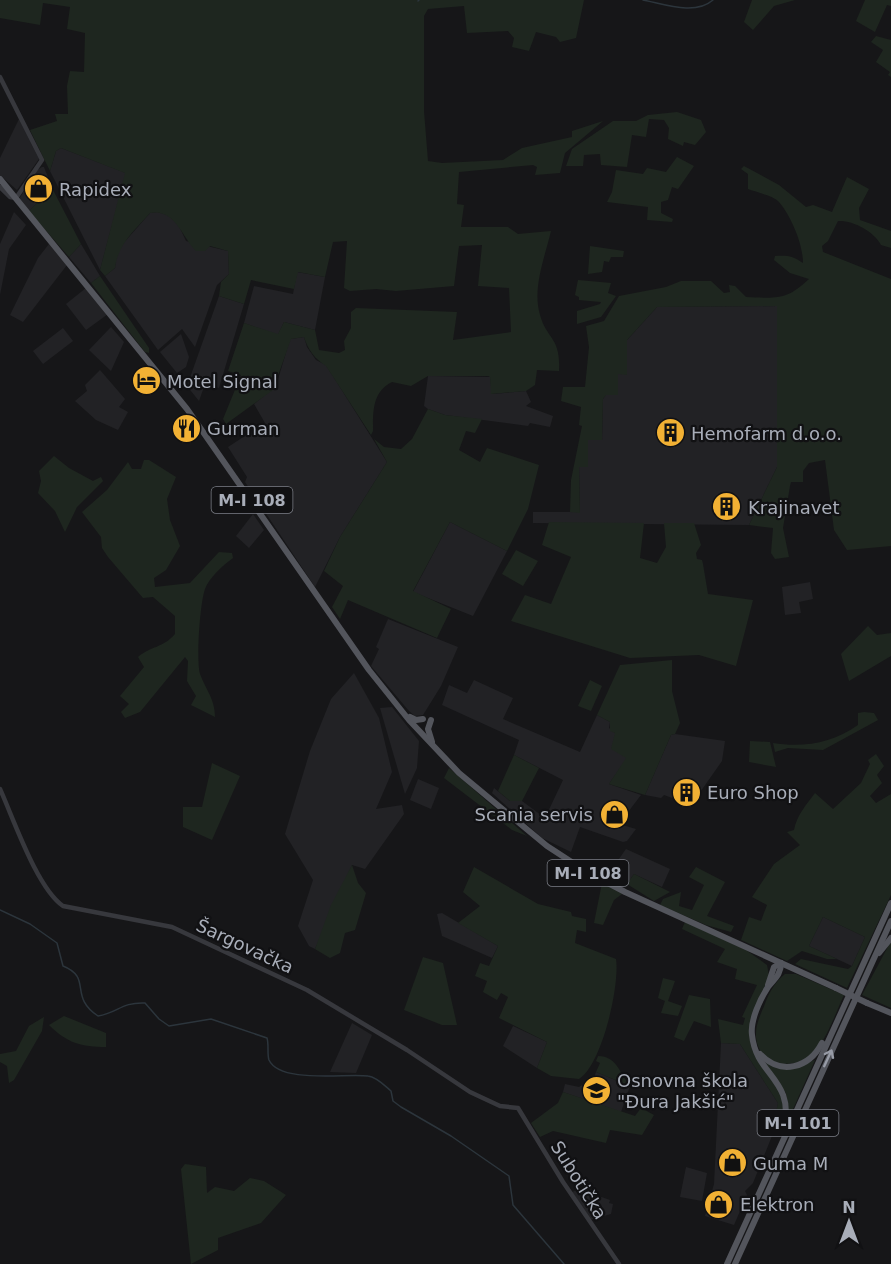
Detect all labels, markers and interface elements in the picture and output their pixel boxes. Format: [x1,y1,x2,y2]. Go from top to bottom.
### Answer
shop icon: Rapidex [22,173,54,205]
place label: Rapidex [59,179,132,200]
hotel icon: Motel Signal [130,365,162,397]
place label: Motel Signal [167,371,278,392]
restaurant icon: Gurman [170,412,202,444]
building icon: Hemofarm d.o.o. [654,417,686,449]
place label: Gurman [207,418,279,439]
place label: Hemofarm d.o.o. [691,423,842,444]
road number: M-I 108 [212,487,292,513]
building icon: Krajinavet [711,491,743,523]
place label: Krajinavet [748,497,839,518]
building icon: Euro Shop [670,776,702,808]
place label: Euro Shop [707,782,799,803]
shop icon: Scania servis [598,798,630,830]
place label: Scania servis [475,804,593,825]
road number: M-I 108 [548,860,628,886]
street label: Šargovačka [193,914,297,978]
one-way arrow [823,1049,835,1067]
place label: Osnovna škola "Đura Jakšić" [617,1070,748,1112]
school or university icon: Osnovna škola "Đura Jakšić" [580,1074,612,1106]
road number: M-I 101 [758,1110,838,1136]
street label: Subotička [547,1137,611,1223]
shop icon: Guma M [716,1147,748,1179]
place label: Guma M [753,1153,828,1174]
shop icon: Elektron [703,1188,735,1220]
north arrow [819,1192,879,1252]
place label: Elektron [740,1194,814,1215]
text: N [842,1198,856,1217]

